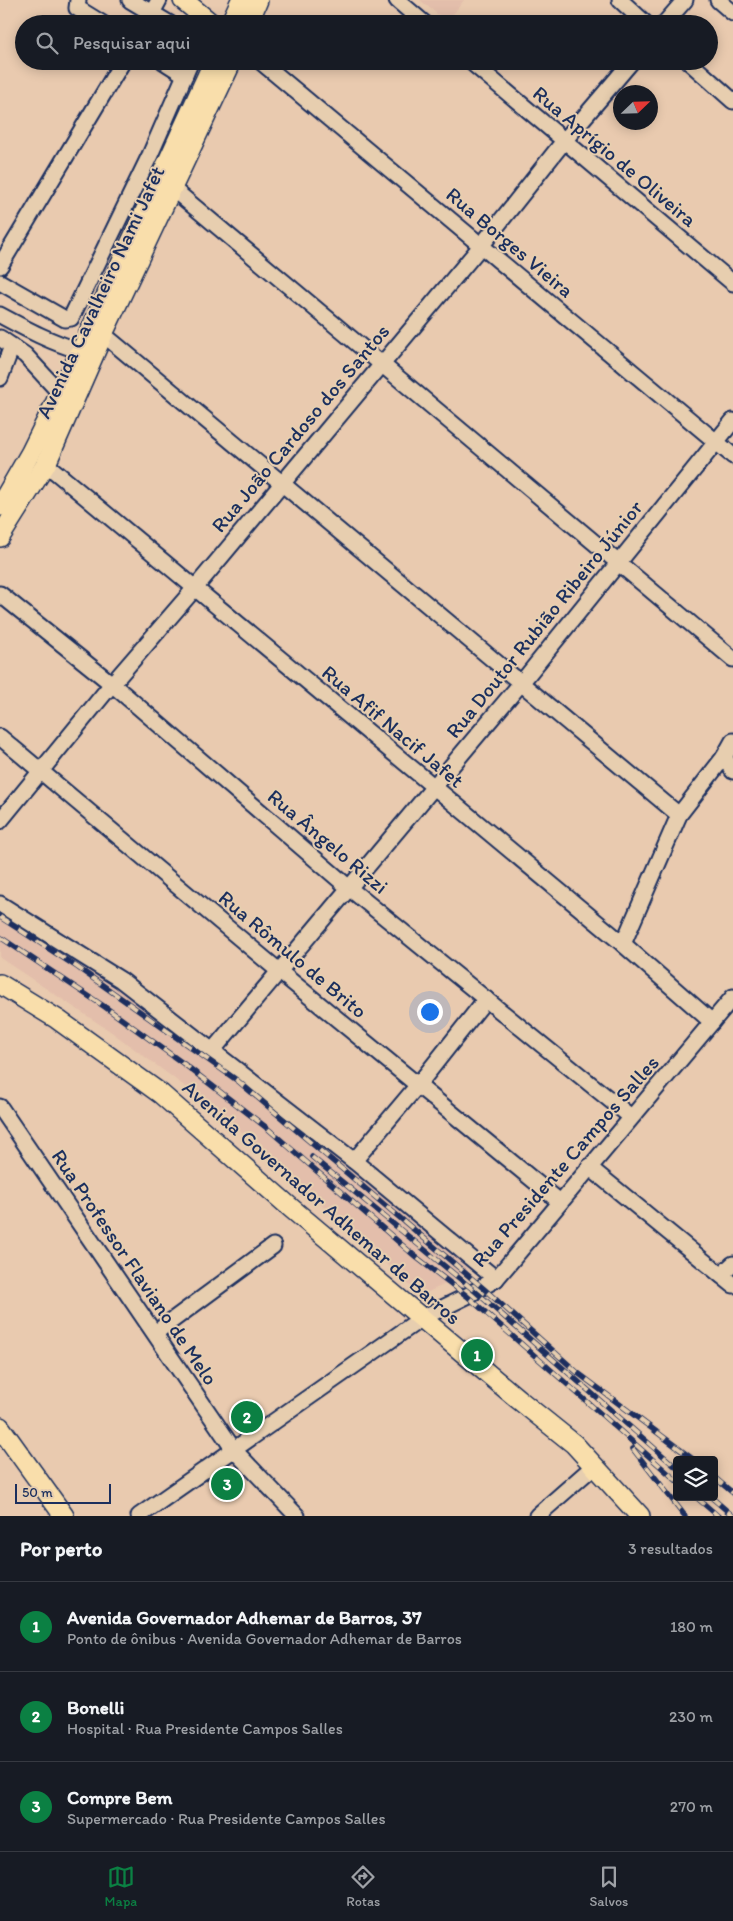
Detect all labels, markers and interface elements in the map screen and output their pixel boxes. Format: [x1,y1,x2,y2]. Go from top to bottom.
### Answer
search box [15,15,718,70]
icon: search [33,29,61,57]
text: Pesquisar aqui [73,31,190,54]
street label: Rua Aprígio de Oliveira [528,80,702,232]
north arrow [613,85,658,130]
street label: Avenida Cavalheiro Nami Jafet [30,162,170,422]
street label: Rua Borges Vieira [441,182,579,302]
street label: Rua João Cardoso dos Santos [206,319,394,537]
street label: Rua Doutor Rubião Ribeiro Júnior [440,495,648,743]
street label: Rua Afif Nacif Jafet [317,659,469,793]
street label: Rua Ângelo Rizzi [263,783,393,899]
street label: Rua Rômulo de Brito [214,885,372,1023]
your location [417,999,443,1025]
street label: Rua Presidente Campos Salles [466,1050,664,1272]
street label: Avenida Governador Adhemar de Barros [178,1074,466,1330]
street label: Rua Professor Flaviano de Melo [47,1144,223,1390]
pin: 1 [461,1336,493,1374]
pin: 2 [231,1398,263,1436]
map controls [673,1456,718,1501]
button: layers [673,1456,718,1501]
pin: 3 [211,1465,243,1503]
scale bar [15,1481,111,1504]
text: 50 m [22,1484,53,1501]
text: Por perto [20,1536,102,1561]
text: 3 resultados [628,1539,713,1558]
text: Avenida Governador Adhemar de Barros, 37 [67,1606,422,1629]
text: 1 [32,1617,40,1636]
text: 180 m [670,1617,713,1636]
text: Ponto de ônibus · Avenida Governador Adhemar de Barros [67,1629,462,1648]
text: Bonelli [67,1696,124,1719]
text: 2 [32,1707,40,1726]
text: 230 m [669,1707,713,1726]
text: Hospital · Rua Presidente Campos Salles [67,1719,343,1738]
text: Compre Bem [67,1786,173,1809]
text: 3 [32,1797,40,1816]
text: 270 m [670,1797,713,1816]
text: Supermercado · Rua Presidente Campos Salles [67,1809,386,1828]
tab: Mapa [105,1863,137,1910]
tab: Rotas [346,1863,380,1910]
tab: Salvos [589,1863,628,1910]

